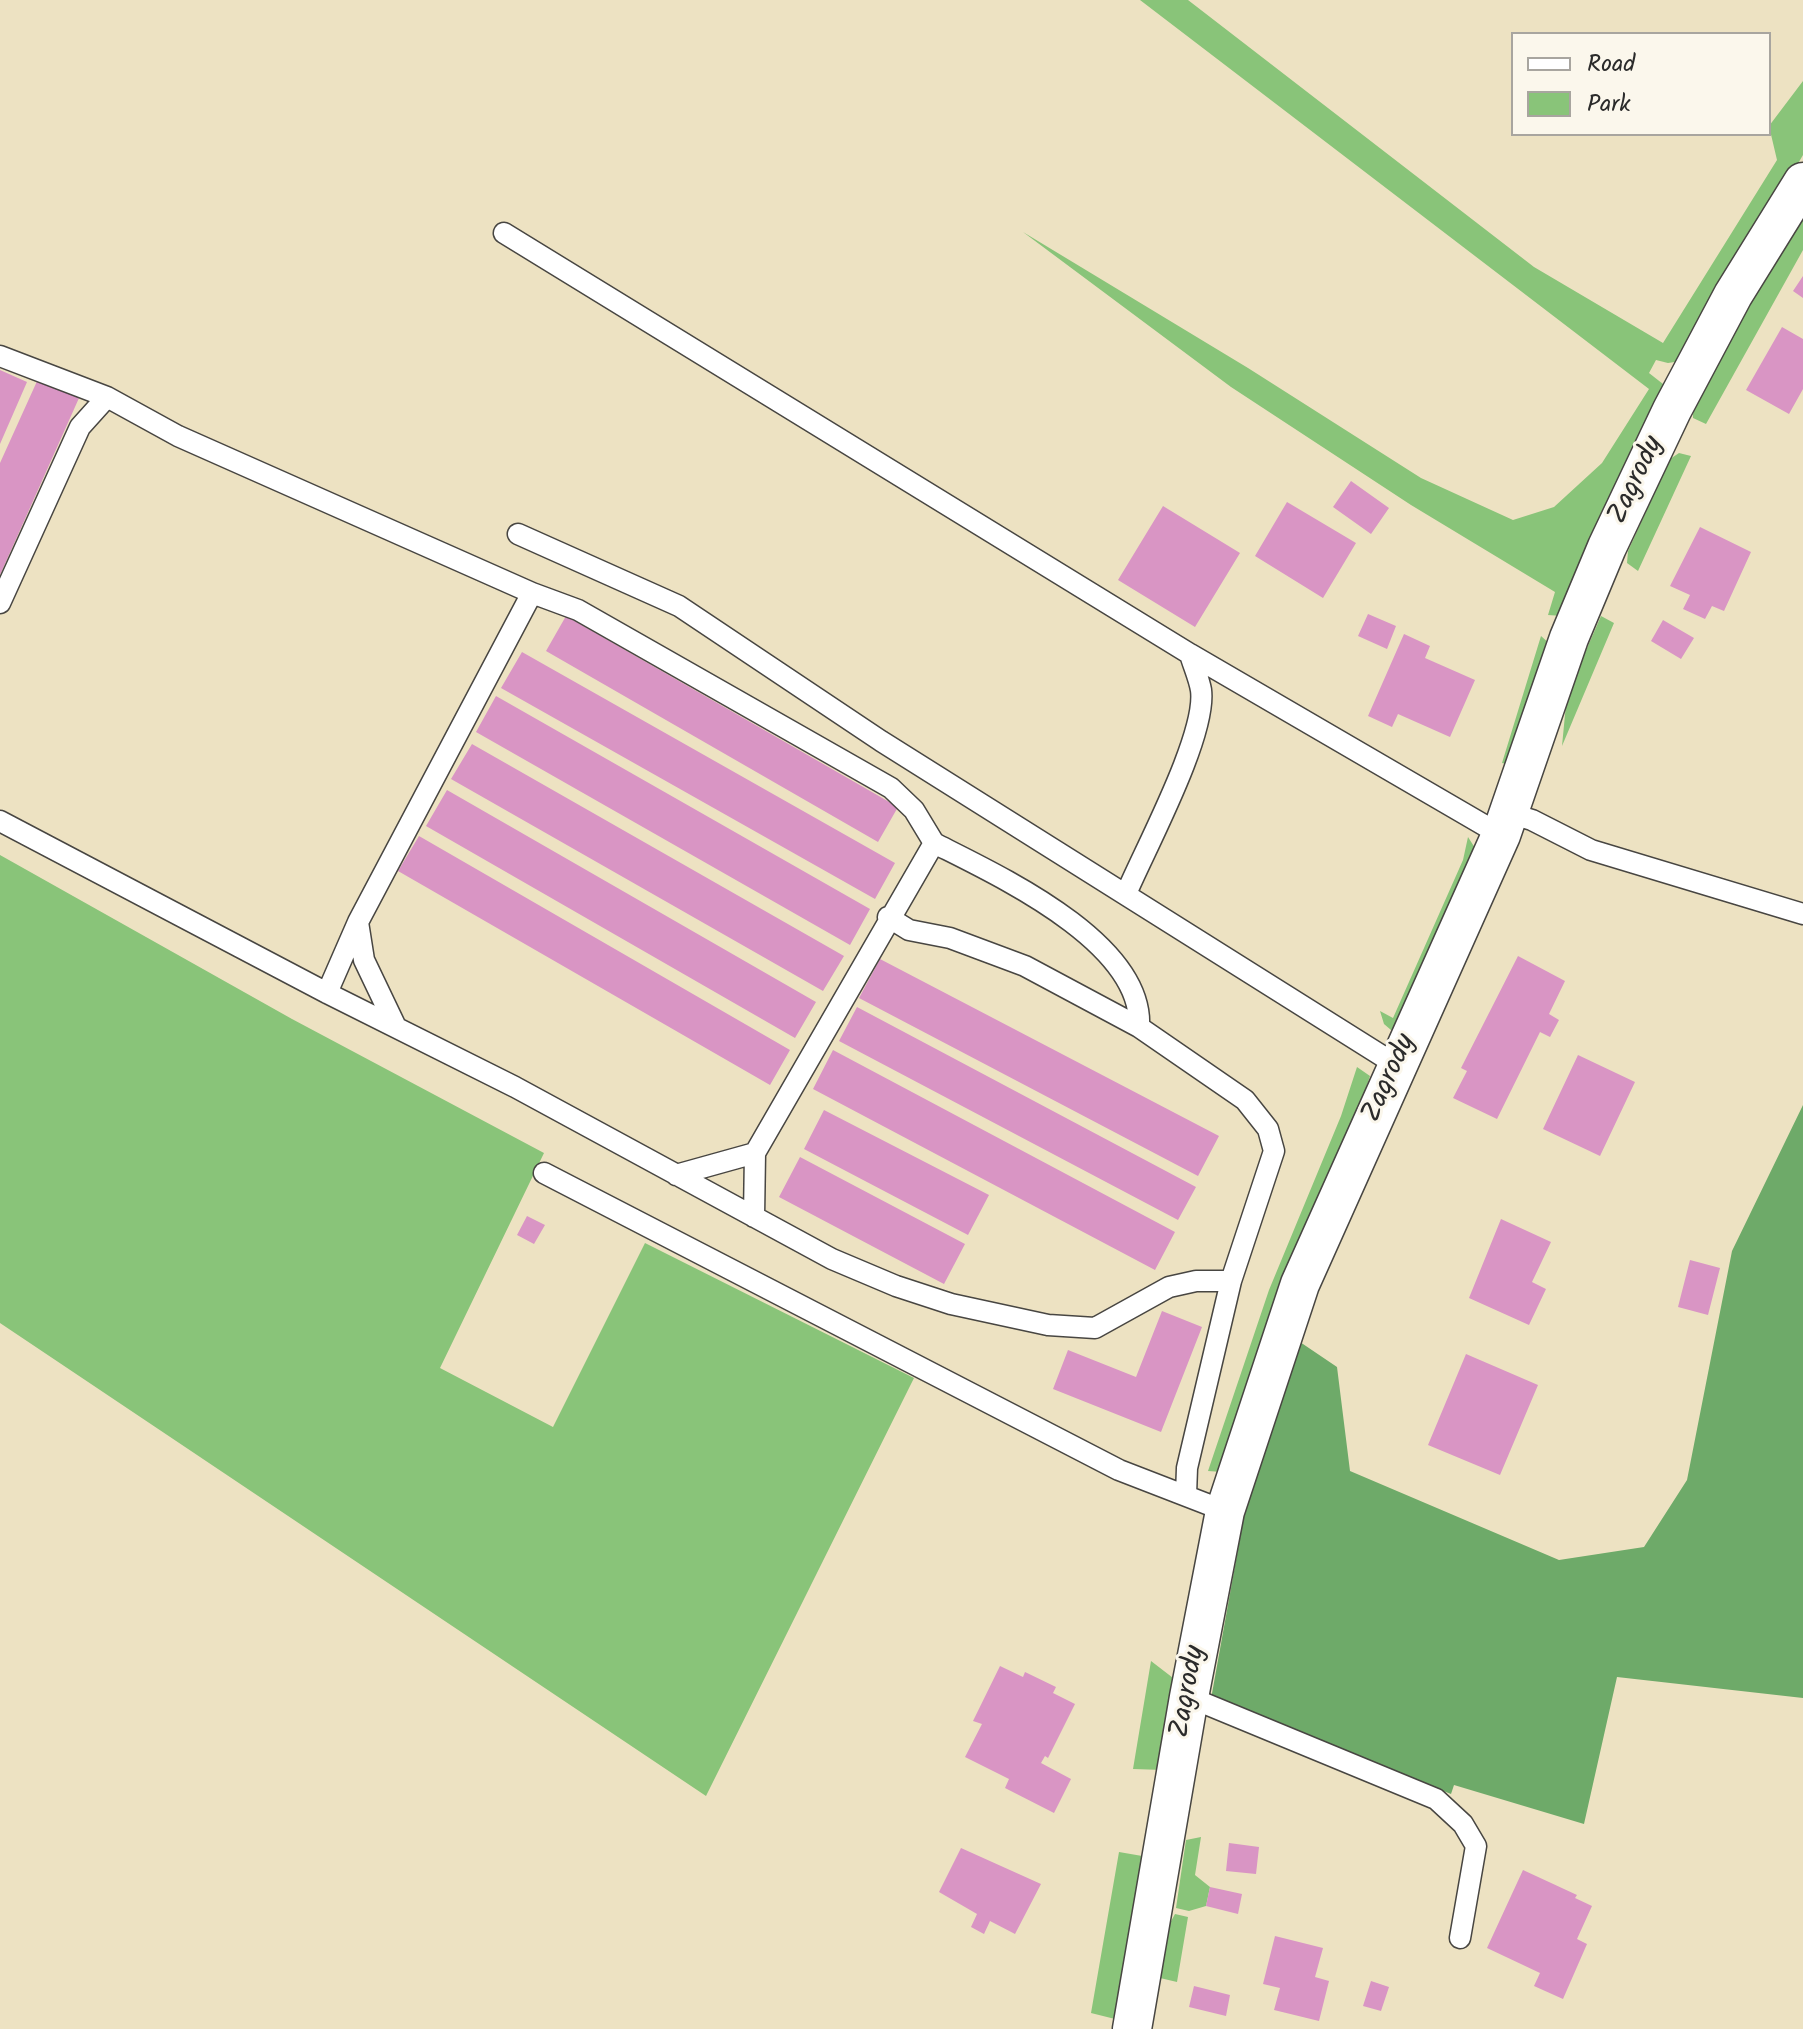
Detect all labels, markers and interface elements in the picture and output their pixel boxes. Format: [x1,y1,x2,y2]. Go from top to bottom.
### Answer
legend [1511,32,1771,136]
text: Road [1587,45,1635,84]
text: Park [1587,85,1631,124]
street label: Zagrody [1603,432,1673,530]
street label: Zagrody [1357,1030,1425,1128]
street label: Zagrody [1165,1643,1215,1741]

